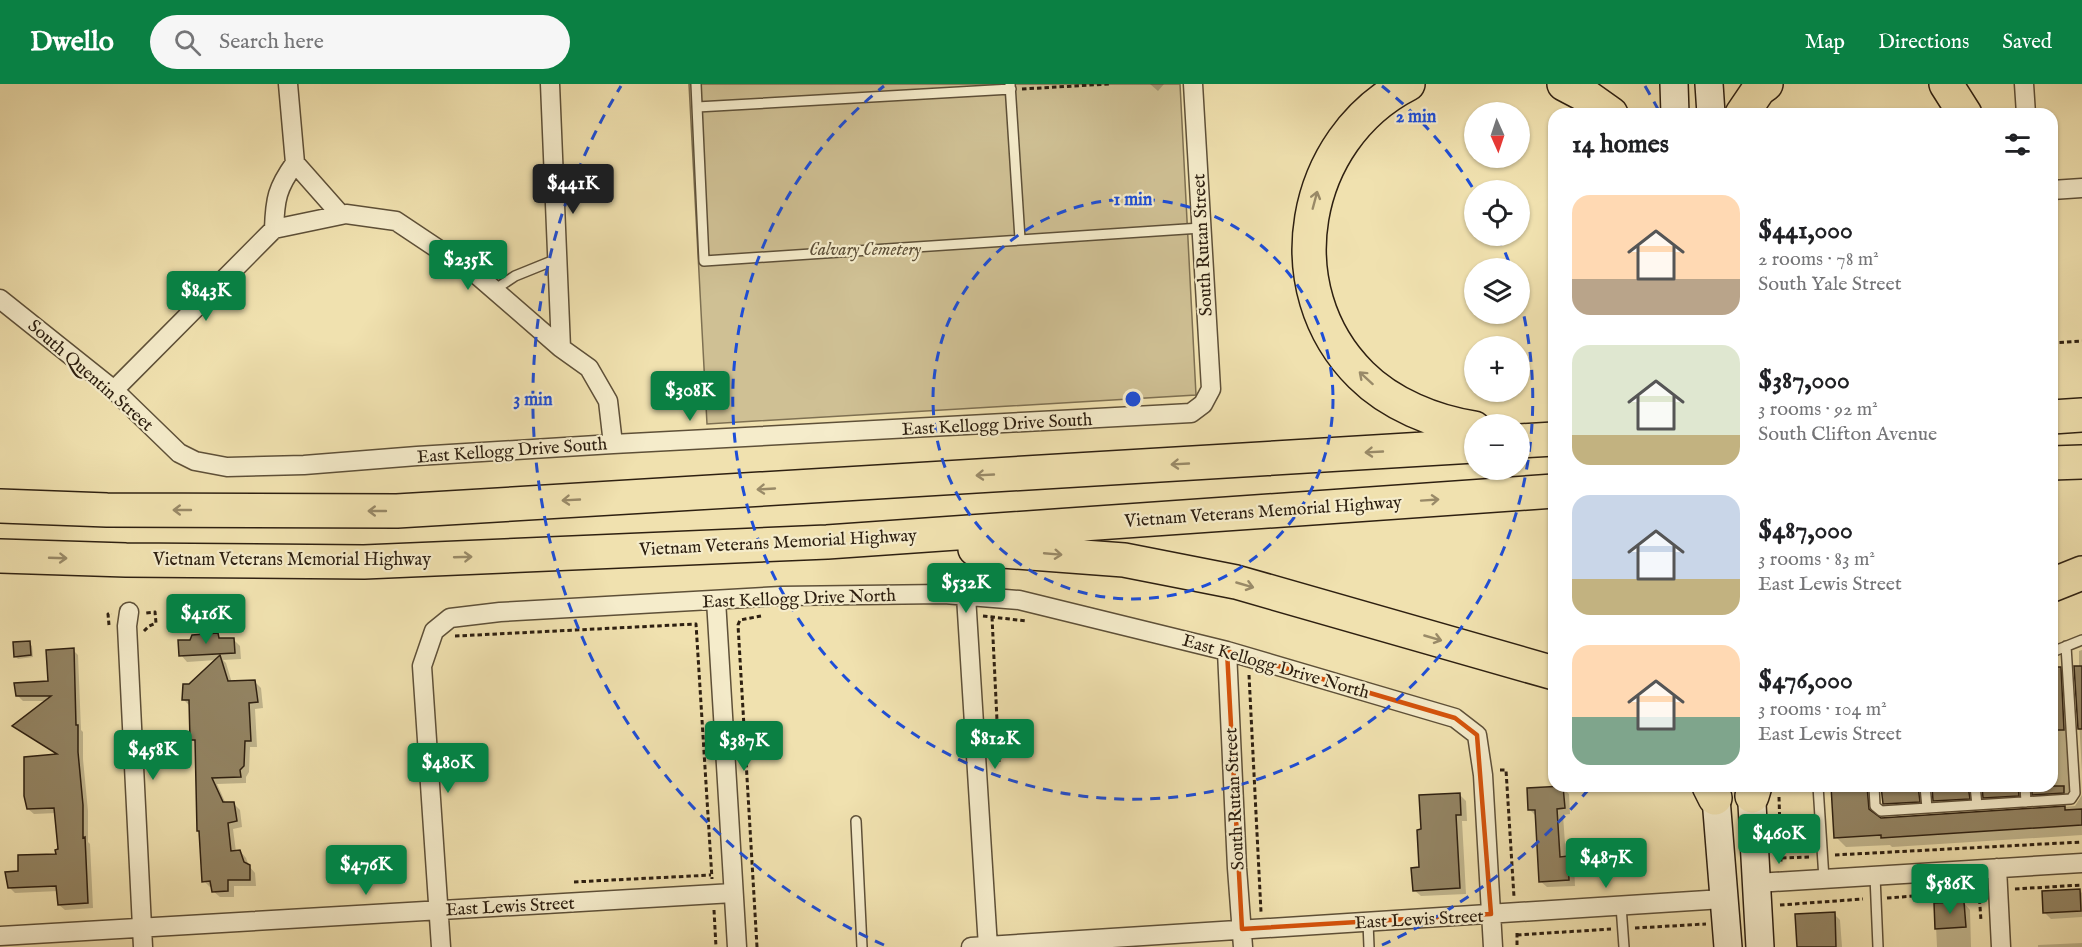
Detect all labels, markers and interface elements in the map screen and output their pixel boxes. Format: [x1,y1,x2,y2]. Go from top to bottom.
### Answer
search box [150,15,570,69]
text: Dwello [30,25,114,60]
icon: search [171,26,204,59]
text: Search here [219,28,324,56]
text: Map [1805,29,1845,56]
text: Directions [1878,29,1969,56]
text: Saved [2002,29,2052,56]
north arrow [1464,102,1530,168]
map controls [1464,102,1530,480]
text: 2 min [1396,106,1437,129]
text: 14 homes [1572,128,1669,161]
icon: filters [2001,128,2034,161]
pin: $441K [531,164,615,215]
text: $441K [547,171,599,196]
street label: South Rutan Street [1188,173,1219,317]
button: locate [1464,180,1530,246]
text: 1 min [1114,189,1153,212]
one-way arrow [1310,191,1322,210]
text: $441,000 [1758,214,1853,247]
icon: home [1620,219,1692,291]
park label: Calvary Cemetery [809,239,921,262]
pin: $235K [426,240,510,291]
text: $235K [443,247,493,272]
text: 2 rooms · 78 m² [1758,247,1879,272]
button: layers [1464,258,1530,324]
pin: $843K [164,271,248,322]
text: South Yale Street [1758,272,1902,297]
text: $843K [181,278,231,303]
street label: South Quentin Street [22,315,158,437]
button: + [1464,336,1530,402]
text: $387,000 [1758,364,1850,397]
icon: home [1620,369,1692,441]
pin: $308K [648,371,732,422]
one-way arrow [1358,371,1373,385]
text: $308K [665,378,715,403]
text: 3 min [514,389,553,412]
centre of rings [1123,389,1143,409]
text: 3 rooms · 92 m² [1758,397,1878,422]
street label: East Kellogg Drive South [901,409,1093,442]
button: − [1464,414,1530,480]
text: South Clifton Avenue [1758,422,1937,447]
street label: East Kellogg Drive South [416,433,608,470]
one-way arrow [1365,447,1385,458]
one-way arrow [1170,458,1190,469]
one-way arrow [975,470,995,481]
one-way arrow [757,483,777,494]
street label: Vietnam Veterans Memorial Highway [1123,491,1403,534]
one-way arrow [1419,494,1439,505]
one-way arrow [562,495,582,506]
one-way arrow [172,504,192,516]
one-way arrow [367,505,387,517]
text: $487,000 [1758,514,1853,547]
icon: home [1620,519,1692,591]
street label: Vietnam Veterans Memorial Highway [638,525,918,562]
text: 3 rooms · 83 m² [1758,547,1875,572]
street label: Vietnam Veterans Memorial Highway [152,549,431,572]
one-way arrow [1042,549,1062,560]
one-way arrow [48,552,68,564]
one-way arrow [453,552,473,563]
pin: $532K [924,563,1008,614]
text: $532K [941,570,991,595]
text: East Lewis Street [1758,572,1902,597]
one-way arrow [1235,580,1254,591]
street label: East Kellogg Drive North [702,585,897,614]
pin: $416K [164,594,248,645]
text: $416K [180,601,232,626]
street label: East Kellogg Drive North [1179,630,1372,705]
one-way arrow [1423,633,1442,644]
text: $476,000 [1758,664,1853,697]
icon: home [1620,669,1692,741]
text: 3 rooms · 104 m² [1758,697,1887,722]
pin: $812K [953,719,1037,770]
pin: $387K [702,721,786,772]
text: East Lewis Street [1758,722,1902,747]
text: $812K [970,726,1020,751]
street label: South Rutan Street [1220,727,1251,871]
text: $387K [719,728,769,753]
pin: $458K [111,730,195,781]
text: $458K [128,737,178,762]
pin: $480K [406,743,490,794]
text: $480K [421,750,475,775]
pin: $460K [1737,814,1821,865]
text: $460K [1752,821,1806,846]
pin: $487K [1564,838,1648,889]
pin: $476K [324,845,408,896]
text: $487K [1580,845,1632,870]
text: $476K [340,852,392,877]
pin: $586K [1908,864,1992,915]
text: $586K [1925,871,1975,896]
street label: East Lewis Street [445,893,575,922]
street label: East Lewis Street [1354,906,1484,935]

